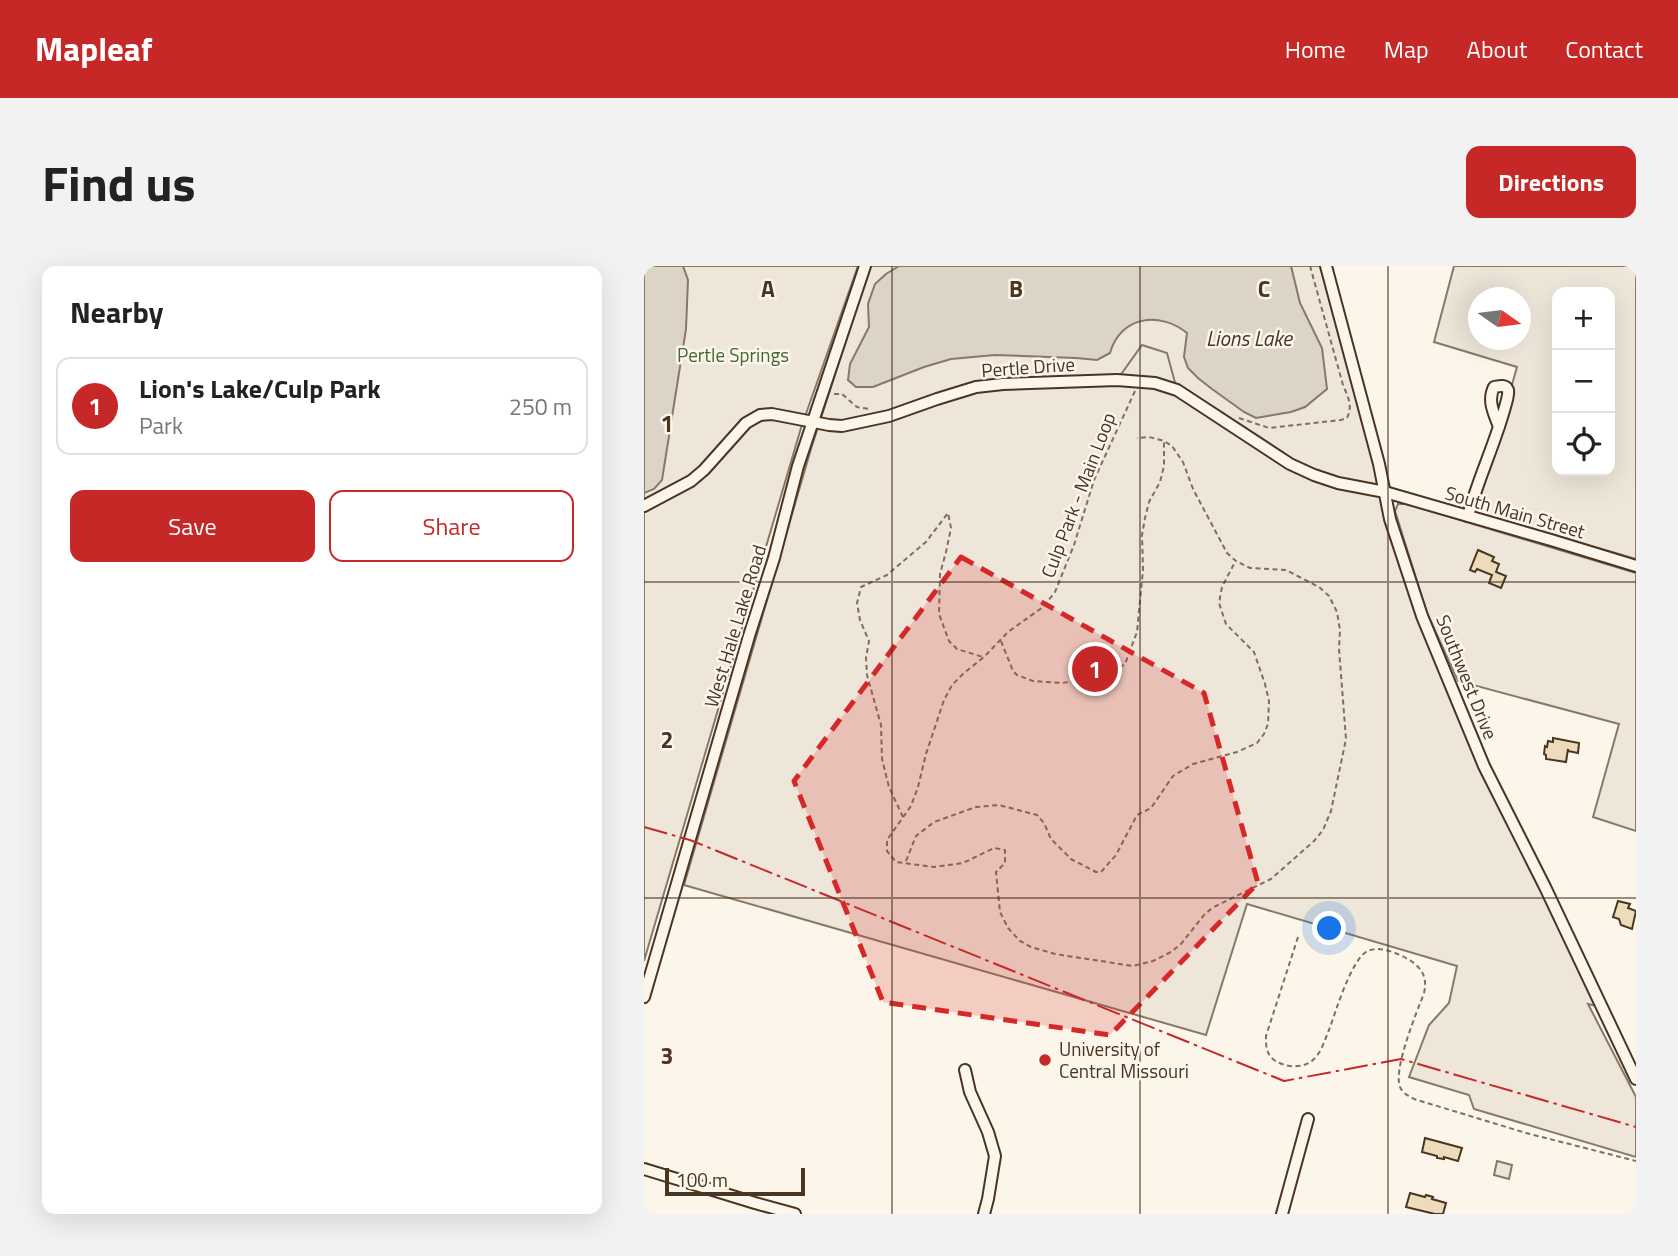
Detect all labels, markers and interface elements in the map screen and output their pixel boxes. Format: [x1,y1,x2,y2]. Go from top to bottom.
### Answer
text: Mapleaf [35,24,153,74]
text: Home [1285,31,1346,67]
text: Map [1384,31,1429,67]
text: About [1467,31,1527,67]
text: Contact [1565,31,1643,67]
text: Find us [42,145,196,220]
button: Directions [1466,146,1636,218]
text: A [761,271,775,306]
text: B [1009,271,1023,306]
text: C [1258,271,1270,306]
north arrow [1468,287,1531,350]
map controls [1552,287,1615,476]
button: + [1552,287,1615,350]
text: Nearby [70,289,163,335]
water label: Lions Lake [1206,322,1293,354]
park label: Pertle Springs [677,340,789,369]
street label: Pertle Drive [980,349,1076,384]
button: − [1552,350,1615,413]
text: Lion's Lake/Culp Park [139,369,381,408]
text: 1 [89,389,101,424]
text: 250 m [509,389,572,424]
text: 1 [661,406,673,441]
text: Park [139,408,183,443]
street label: Culp Park - Main Loop [1033,408,1122,582]
button: locate [1552,413,1615,476]
street label: South Main Street [1442,478,1589,545]
button: Save [70,490,315,562]
button: Share [329,490,574,562]
street label: West Hale Lake Road [696,541,773,711]
street label: Southwest Drive [1429,610,1506,744]
pin: 1 [1072,643,1118,695]
text: 2 [661,722,673,757]
your location [1312,911,1346,945]
place label: University of Central Missouri [1059,1034,1189,1085]
text: 3 [661,1038,673,1073]
marker: University of Central Missouri [1037,1052,1053,1068]
scale bar [665,1165,805,1197]
text: 100 m [676,1165,728,1194]

